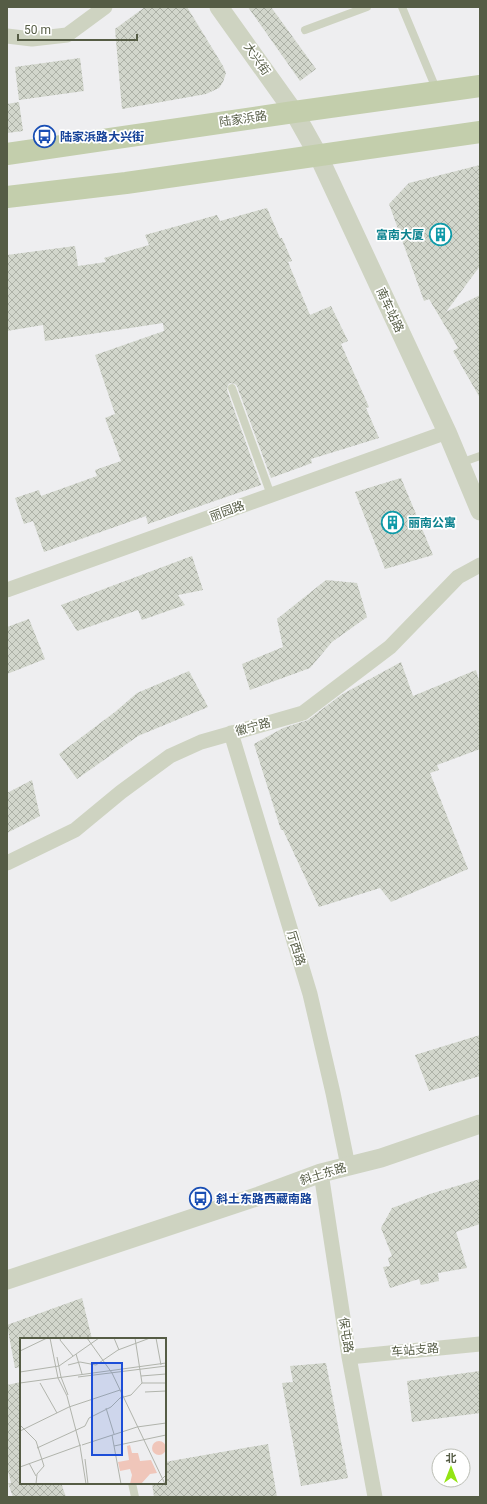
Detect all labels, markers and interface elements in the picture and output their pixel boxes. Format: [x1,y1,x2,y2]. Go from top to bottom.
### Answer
scale bar [18,16,137,42]
text: 50 m [24,23,51,37]
street label: 大兴街 [241,40,273,78]
street label: 陆家浜路 [218,109,268,129]
bus stop icon: 陆家浜路大兴街 [31,124,57,150]
place label: 陆家浜路大兴街 [60,130,144,144]
building icon: 富南大厦 [427,222,453,248]
place label: 富南大厦 [376,228,424,242]
street label: 南车站路 [374,285,406,335]
street label: 丽园路 [208,498,246,524]
building icon: 丽南公寓 [380,510,406,536]
place label: 丽南公寓 [408,516,456,530]
street label: 徽宁路 [234,716,272,738]
street label: 厅西路 [284,929,308,967]
street label: 斜土东路 [298,1160,348,1188]
bus stop icon: 斜土东路西藏南路 [188,1186,214,1212]
place label: 斜土东路西藏南路 [216,1192,312,1206]
street label: 保屯路 [336,1316,356,1354]
inset map [20,1338,166,1484]
street label: 车站支路 [390,1341,440,1359]
north arrow [431,1448,471,1488]
text: 北 [446,1452,457,1465]

